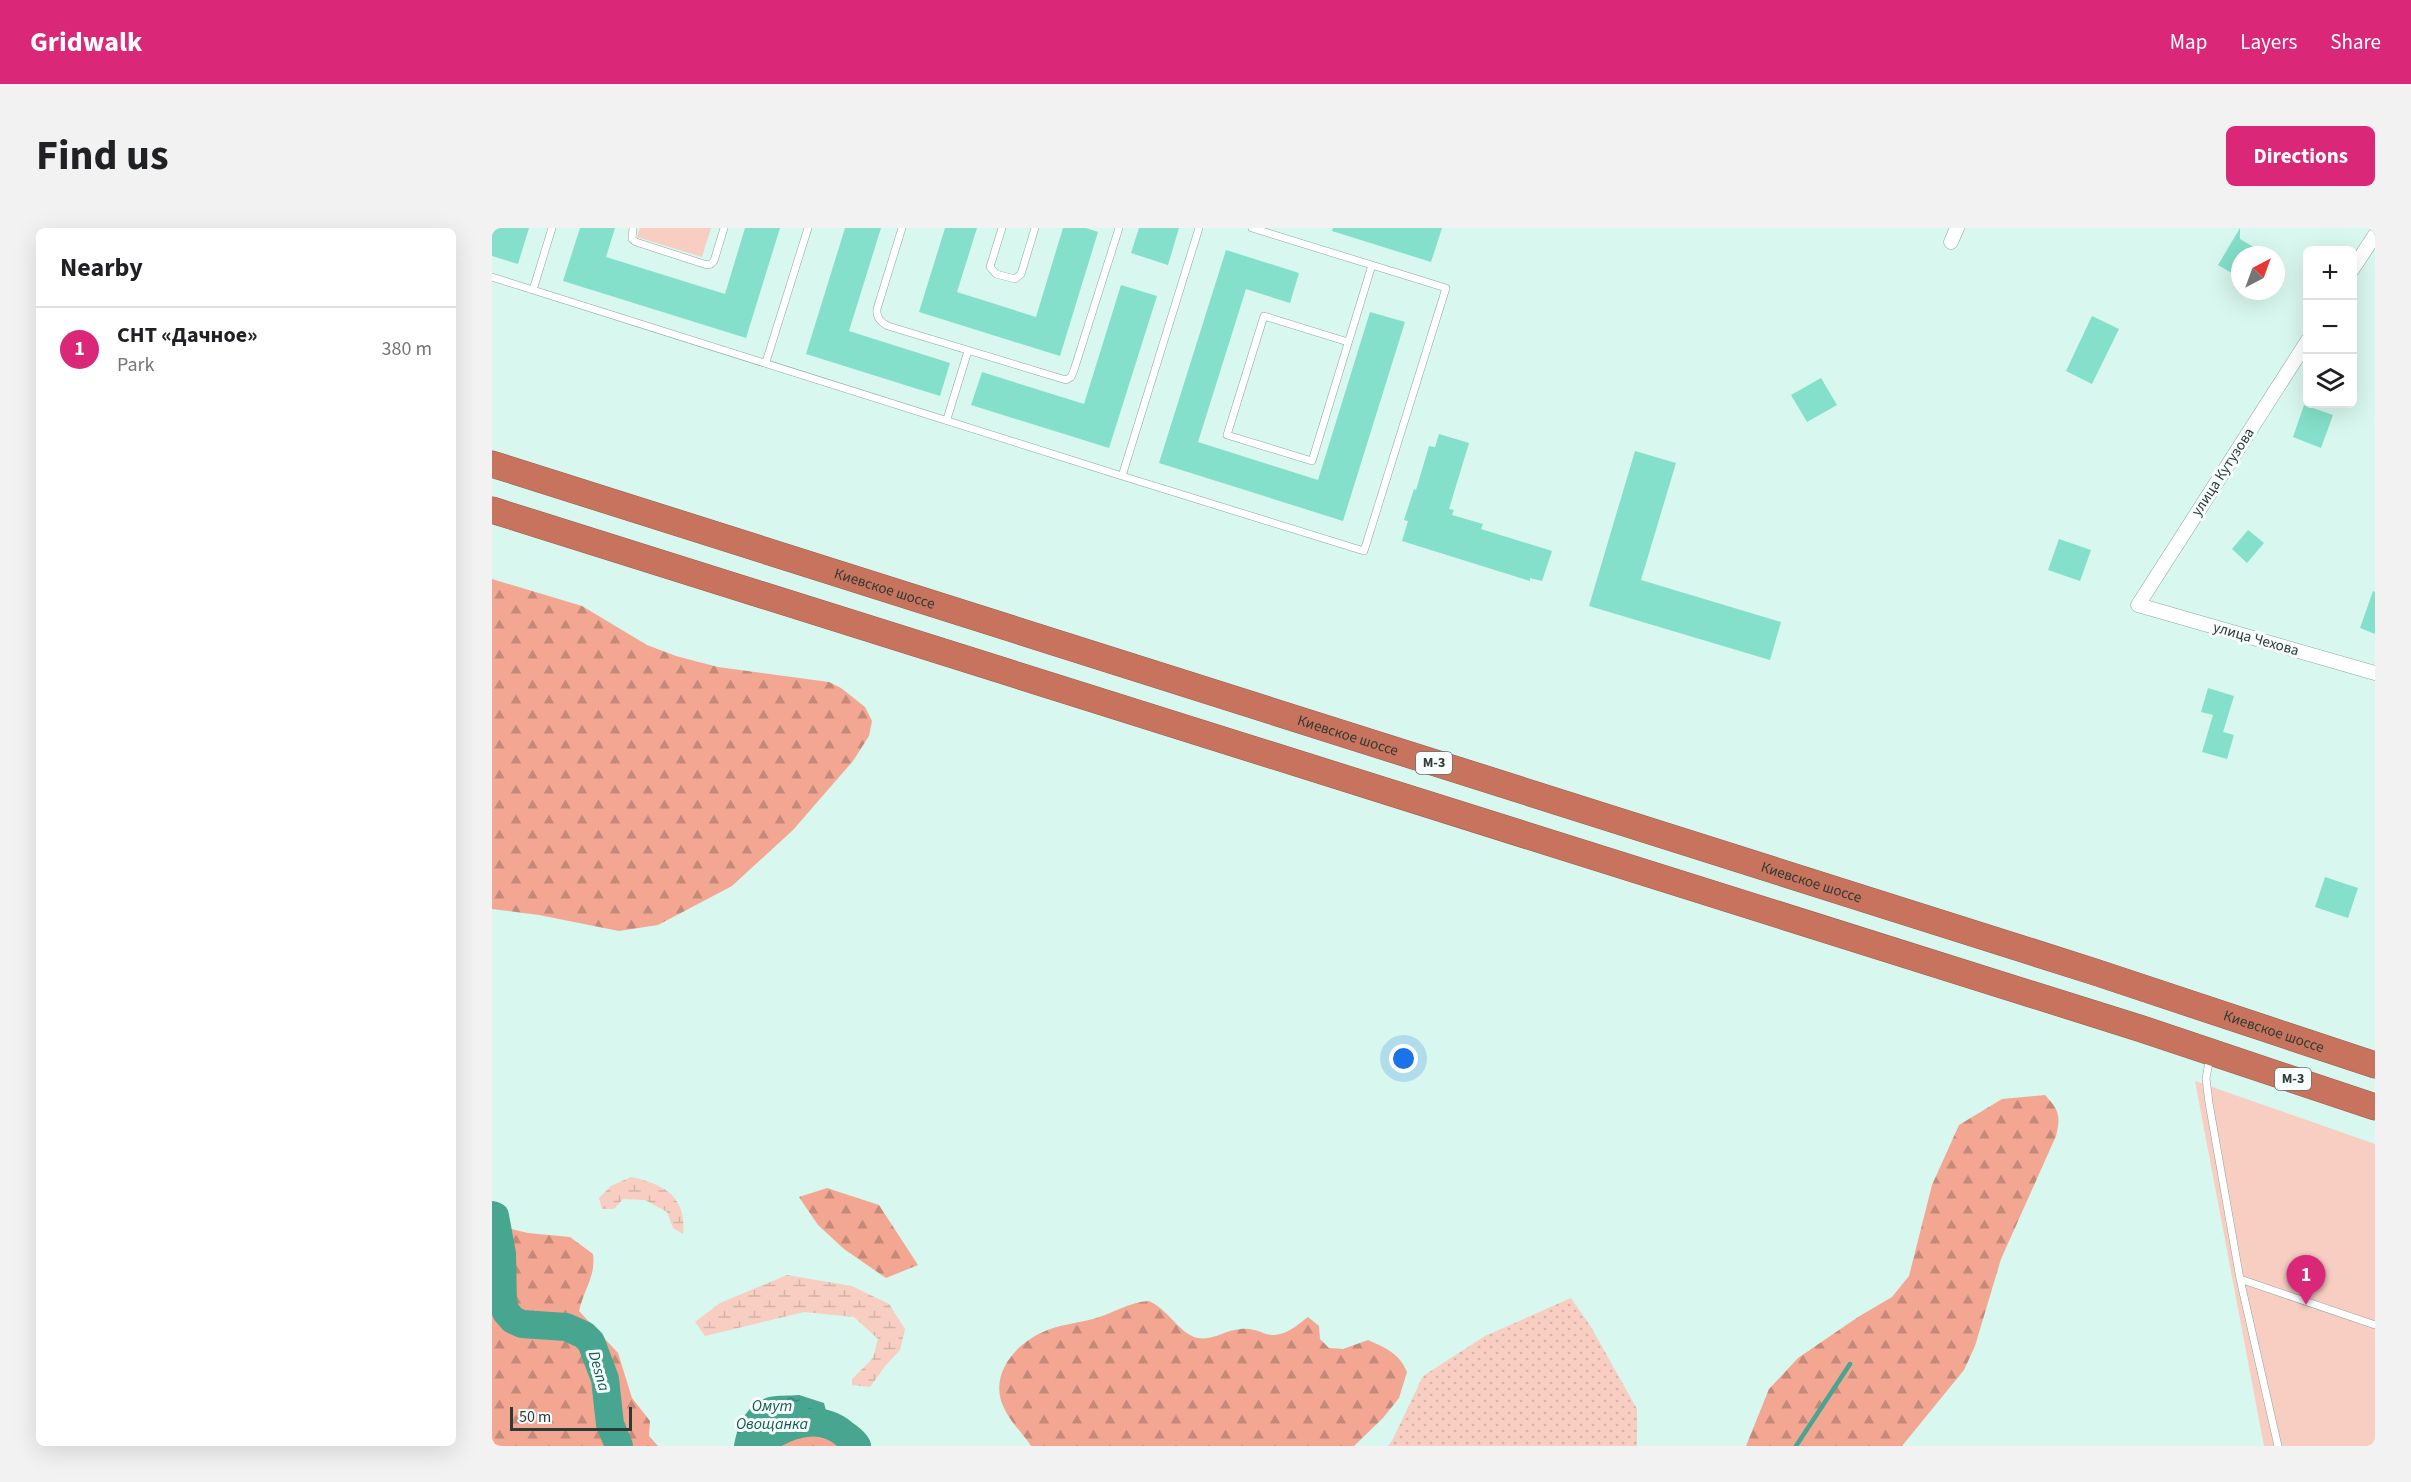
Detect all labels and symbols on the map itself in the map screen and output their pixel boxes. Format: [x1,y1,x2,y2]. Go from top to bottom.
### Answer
north arrow [2231,246,2285,300]
street label: улица Кутузова [2187,424,2259,520]
street label: Киевское шоссе [832,563,938,614]
street label: улица Чехова [2211,617,2301,661]
street label: Киевское шоссе [1295,709,1401,761]
road number: М-3 [1416,752,1452,774]
street label: Киевское шоссе [1758,856,1864,908]
street label: Киевское шоссе [2221,1005,2327,1058]
your location [1389,1044,1418,1073]
road number: М-3 [2275,1068,2311,1090]
pin: 1 [2286,1256,2326,1305]
water label: Desna [583,1348,615,1394]
water label: Омут Овощанка [736,1395,808,1435]
scale bar [510,1404,632,1432]

